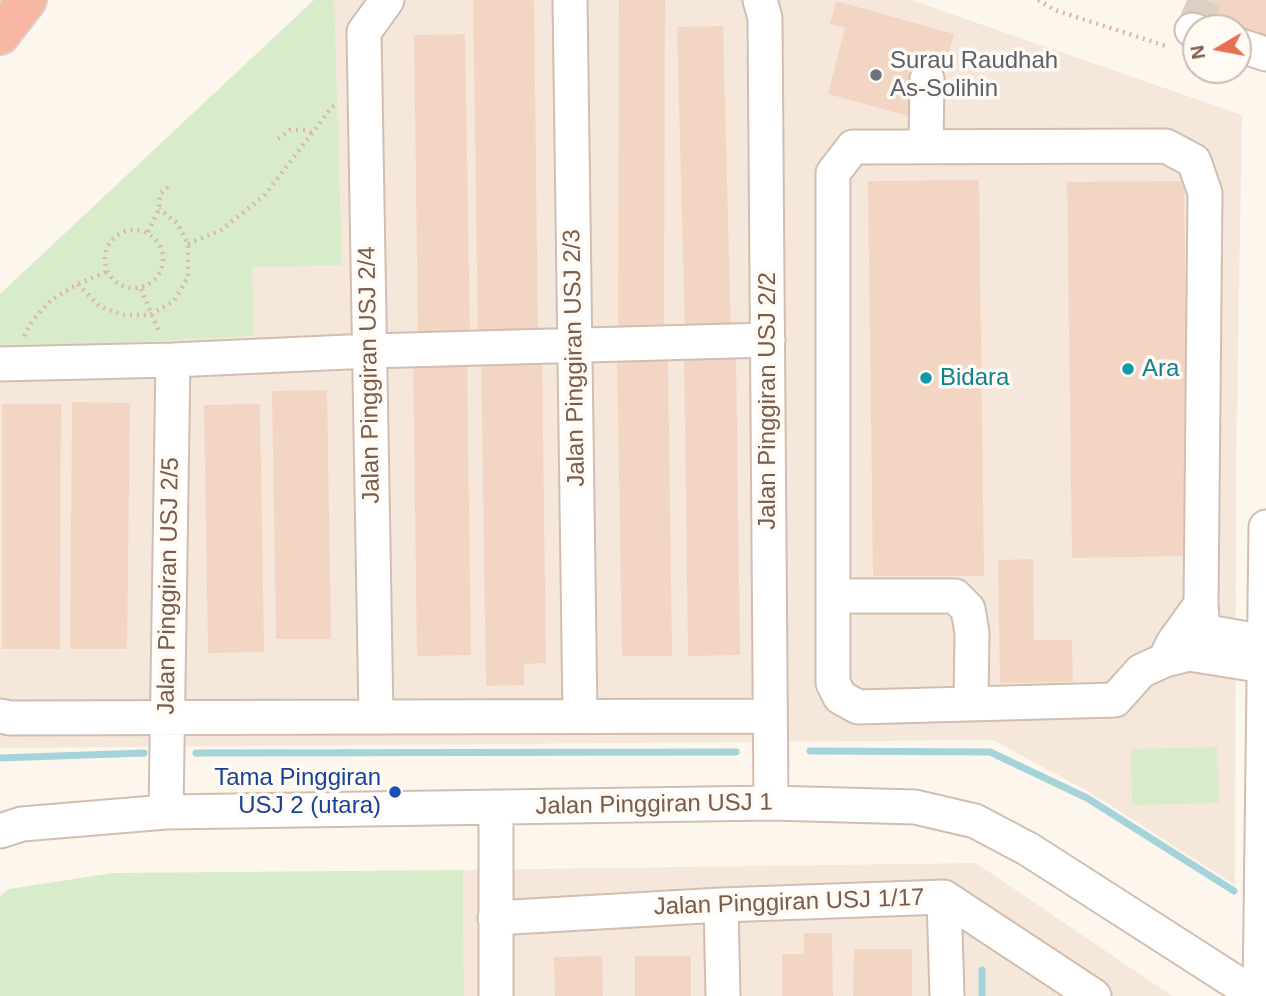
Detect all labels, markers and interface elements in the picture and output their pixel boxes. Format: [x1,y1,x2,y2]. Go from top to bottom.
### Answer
north arrow [1182,14,1252,84]
text: N [1186,44,1209,61]
place label: Surau Raudhah As-Solihin [890,47,1058,103]
marker: Surau Raudhah As-Solihin [868,67,884,83]
street label: Jalan Pinggiran USJ 2/3 [558,229,592,487]
street label: Jalan Pinggiran USJ 2/4 [353,246,387,504]
street label: Jalan Pinggiran USJ 2/2 [754,272,782,530]
place label: Ara [1142,355,1179,383]
marker: Ara [1120,361,1136,377]
place label: Bidara [940,364,1009,392]
marker: Bidara [918,370,934,386]
street label: Jalan Pinggiran USJ 2/5 [152,457,186,715]
place label: Tama Pinggiran USJ 2 (utara) [214,764,381,820]
marker: Tama Pinggiran USJ 2 (utara) [387,784,403,800]
street label: Jalan Pinggiran USJ 1 [535,789,773,821]
street label: Jalan Pinggiran USJ 1/17 [653,884,925,922]

